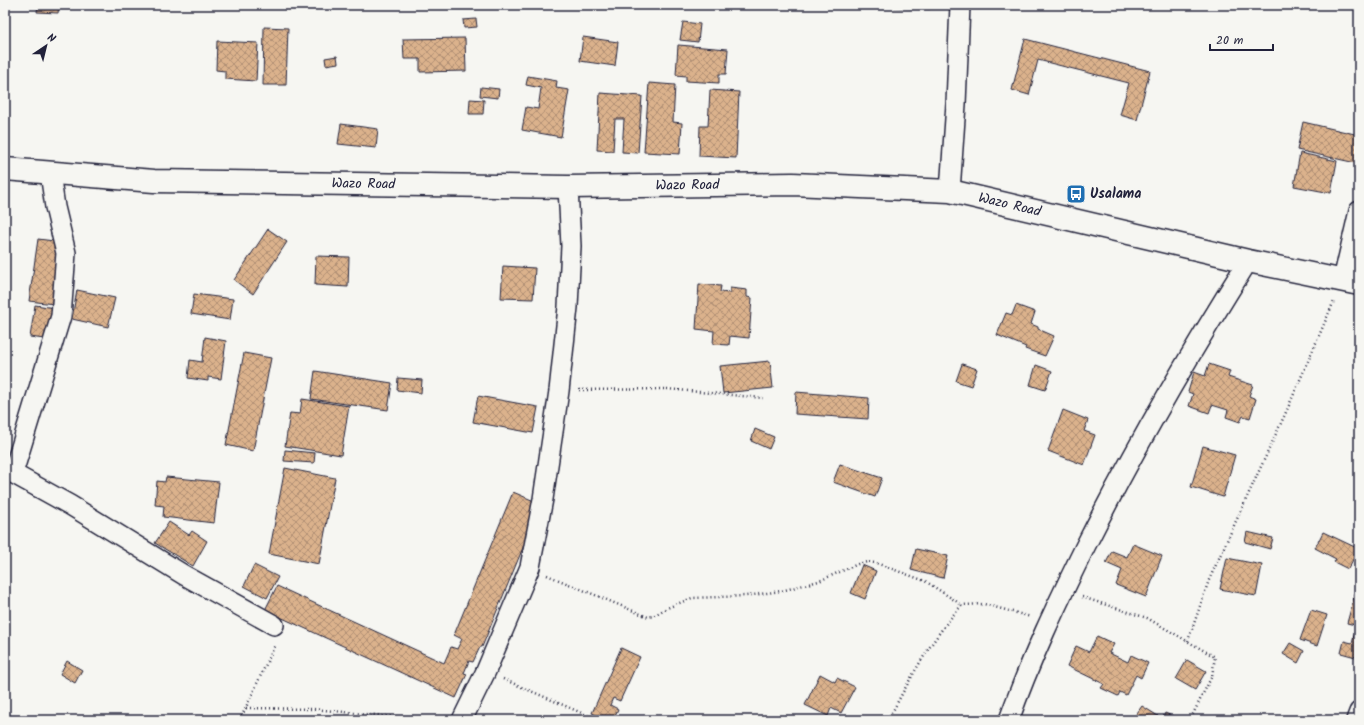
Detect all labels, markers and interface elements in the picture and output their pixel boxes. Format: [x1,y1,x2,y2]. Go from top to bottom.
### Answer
north arrow [26,26,66,66]
scale bar [1210,26,1273,52]
text: N [43,29,59,48]
text: 20 m [1216,31,1244,50]
street label: Wazo Road [331,173,397,196]
street label: Wazo Road [655,174,720,197]
bus stop icon: Usalama [1065,183,1087,205]
place label: Usalama [1090,183,1141,205]
street label: Wazo Road [976,187,1044,223]

